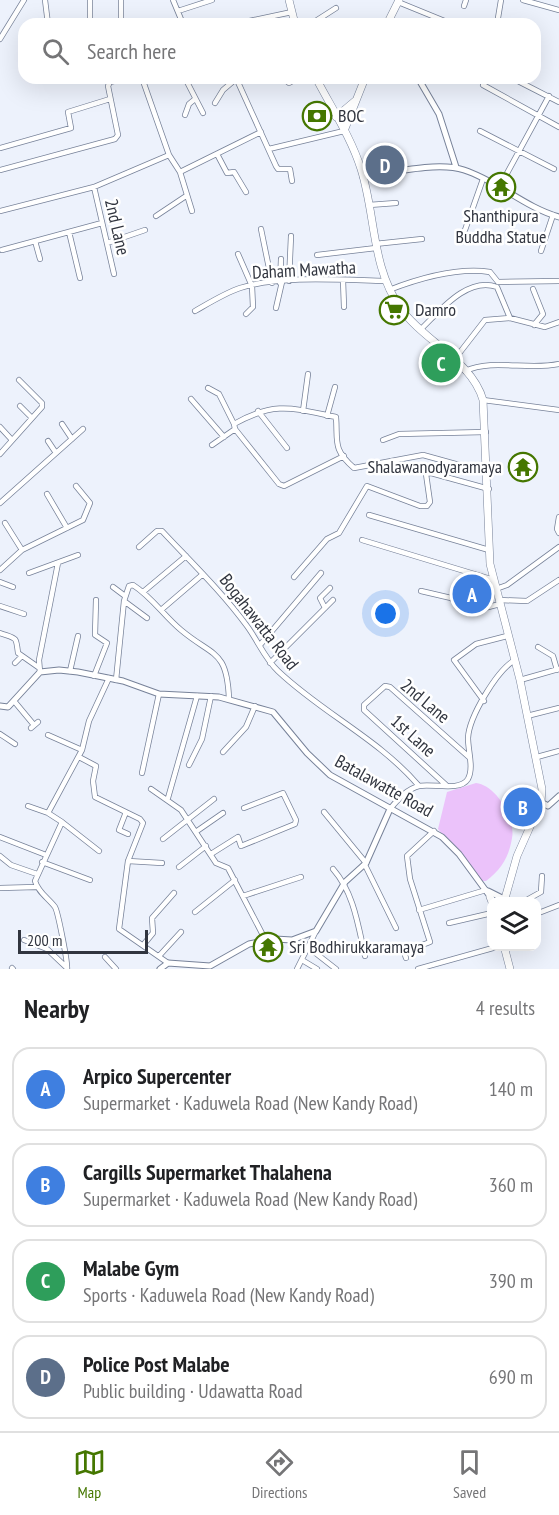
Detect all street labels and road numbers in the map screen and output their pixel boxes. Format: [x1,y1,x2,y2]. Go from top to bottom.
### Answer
street label: 2nd Lane [100,196,135,257]
street label: Daham Mawatha [252,255,356,284]
street label: Bogahawatta Road [215,569,304,674]
street label: 2nd Lane [396,673,455,728]
street label: 1st Lane [386,709,441,762]
street label: Batalawatte Road [331,749,437,822]

